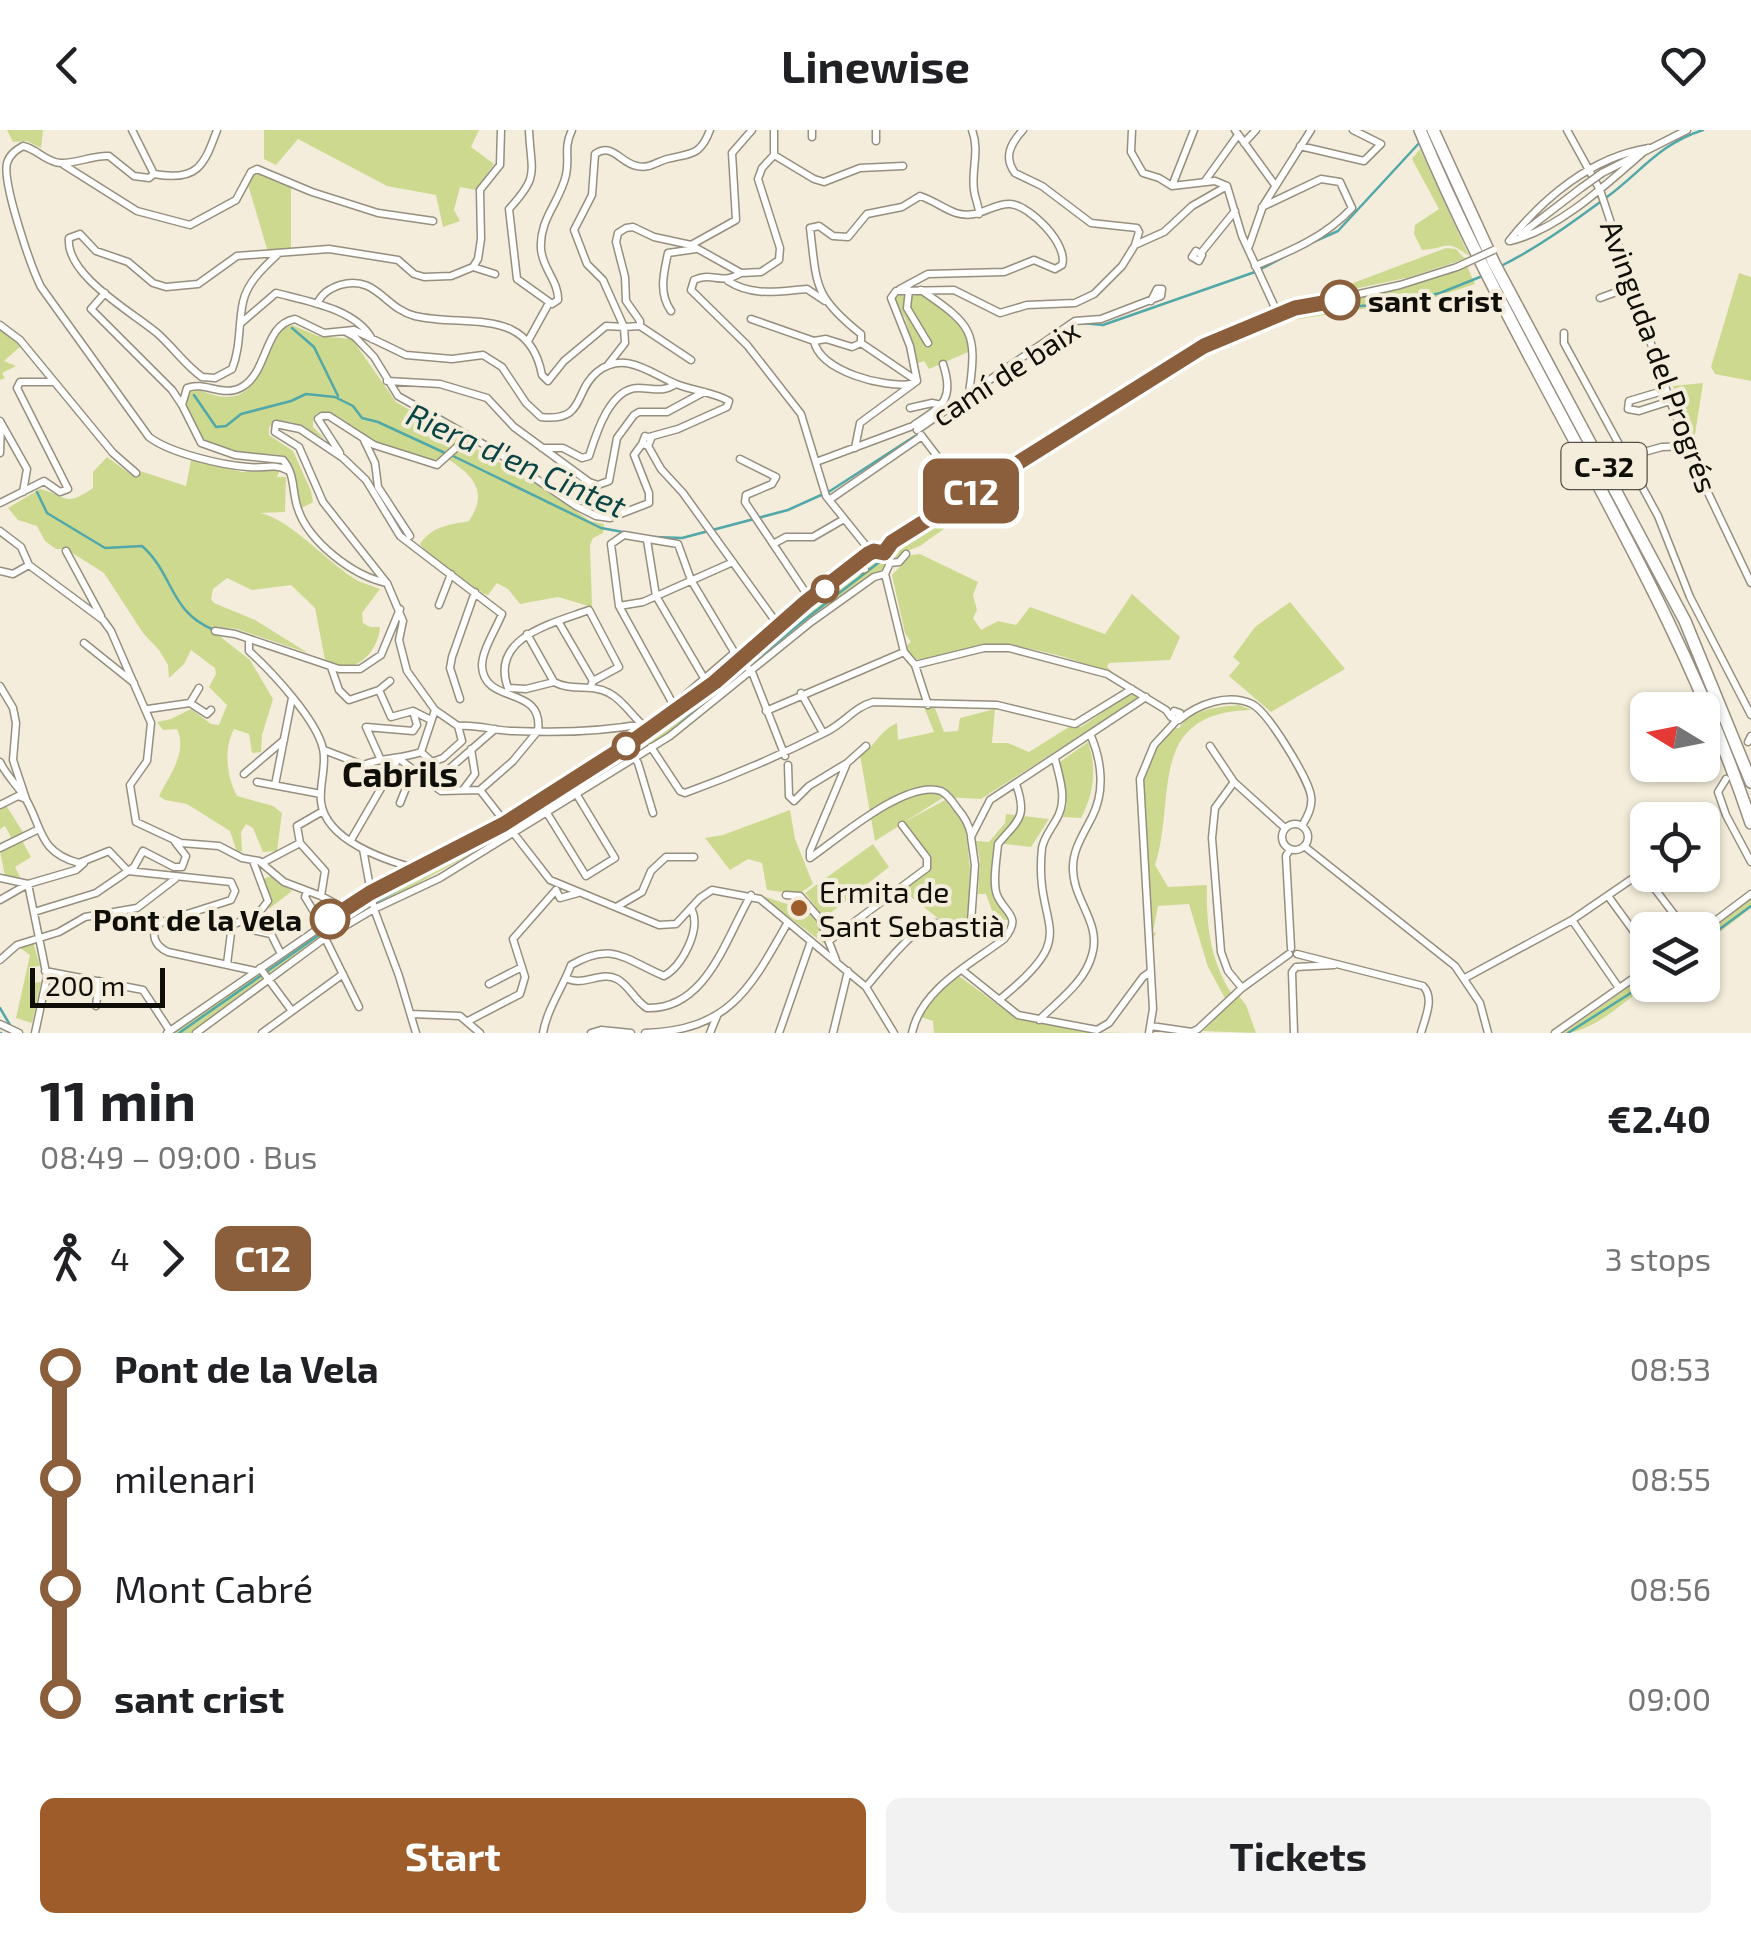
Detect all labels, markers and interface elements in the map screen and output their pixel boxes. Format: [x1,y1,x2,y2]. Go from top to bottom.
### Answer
icon: back [40,38,95,93]
text: Linewise [781,38,970,92]
icon: heart [1656,38,1711,93]
street label: Avinguda del Progrés [1594,215,1726,497]
marker: sant crist [1321,281,1359,319]
place label: sant crist [1368,282,1502,318]
street label: camí de baix [925,311,1086,433]
water label: Riera d'en Cintet [402,394,633,525]
road number: C-32 [1562,443,1646,489]
line badge: C12 [914,458,1028,524]
text: C12 [943,470,999,512]
unlabelled marker [812,576,838,602]
north arrow [1630,692,1720,782]
map controls [1630,692,1720,1002]
unlabelled marker [613,733,639,759]
district label: Cabrils [342,752,458,794]
button: locate [1630,802,1720,892]
place label: Ermita de Sant Sebastià [819,873,1005,943]
marker: Ermita de Sant Sebastià [788,897,810,919]
marker: Pont de la Vela [311,900,349,938]
place label: Pont de la Vela [93,901,302,937]
button: layers [1630,912,1720,1002]
scale bar [30,963,165,1008]
text: 200 m [45,968,125,1002]
text: 11 min [40,1066,196,1132]
text: €2.40 [1607,1095,1711,1141]
text: 08:49 – 09:00 · Bus [40,1137,317,1175]
icon: walk [40,1231,95,1286]
icon: forward [145,1231,200,1286]
text: C12 [235,1237,291,1279]
text: 4 [110,1239,130,1277]
text: 3 stops [1605,1239,1711,1277]
text: Pont de la Vela [114,1345,379,1391]
text: 08:53 [1630,1349,1711,1387]
text: milenari [114,1455,256,1501]
text: 08:55 [1630,1459,1711,1497]
text: Mont Cabré [114,1565,313,1611]
text: 08:56 [1629,1569,1711,1607]
text: sant crist [114,1675,284,1721]
text: 09:00 [1627,1679,1711,1717]
button: Start [40,1798,866,1913]
button: Tickets [886,1798,1711,1913]

